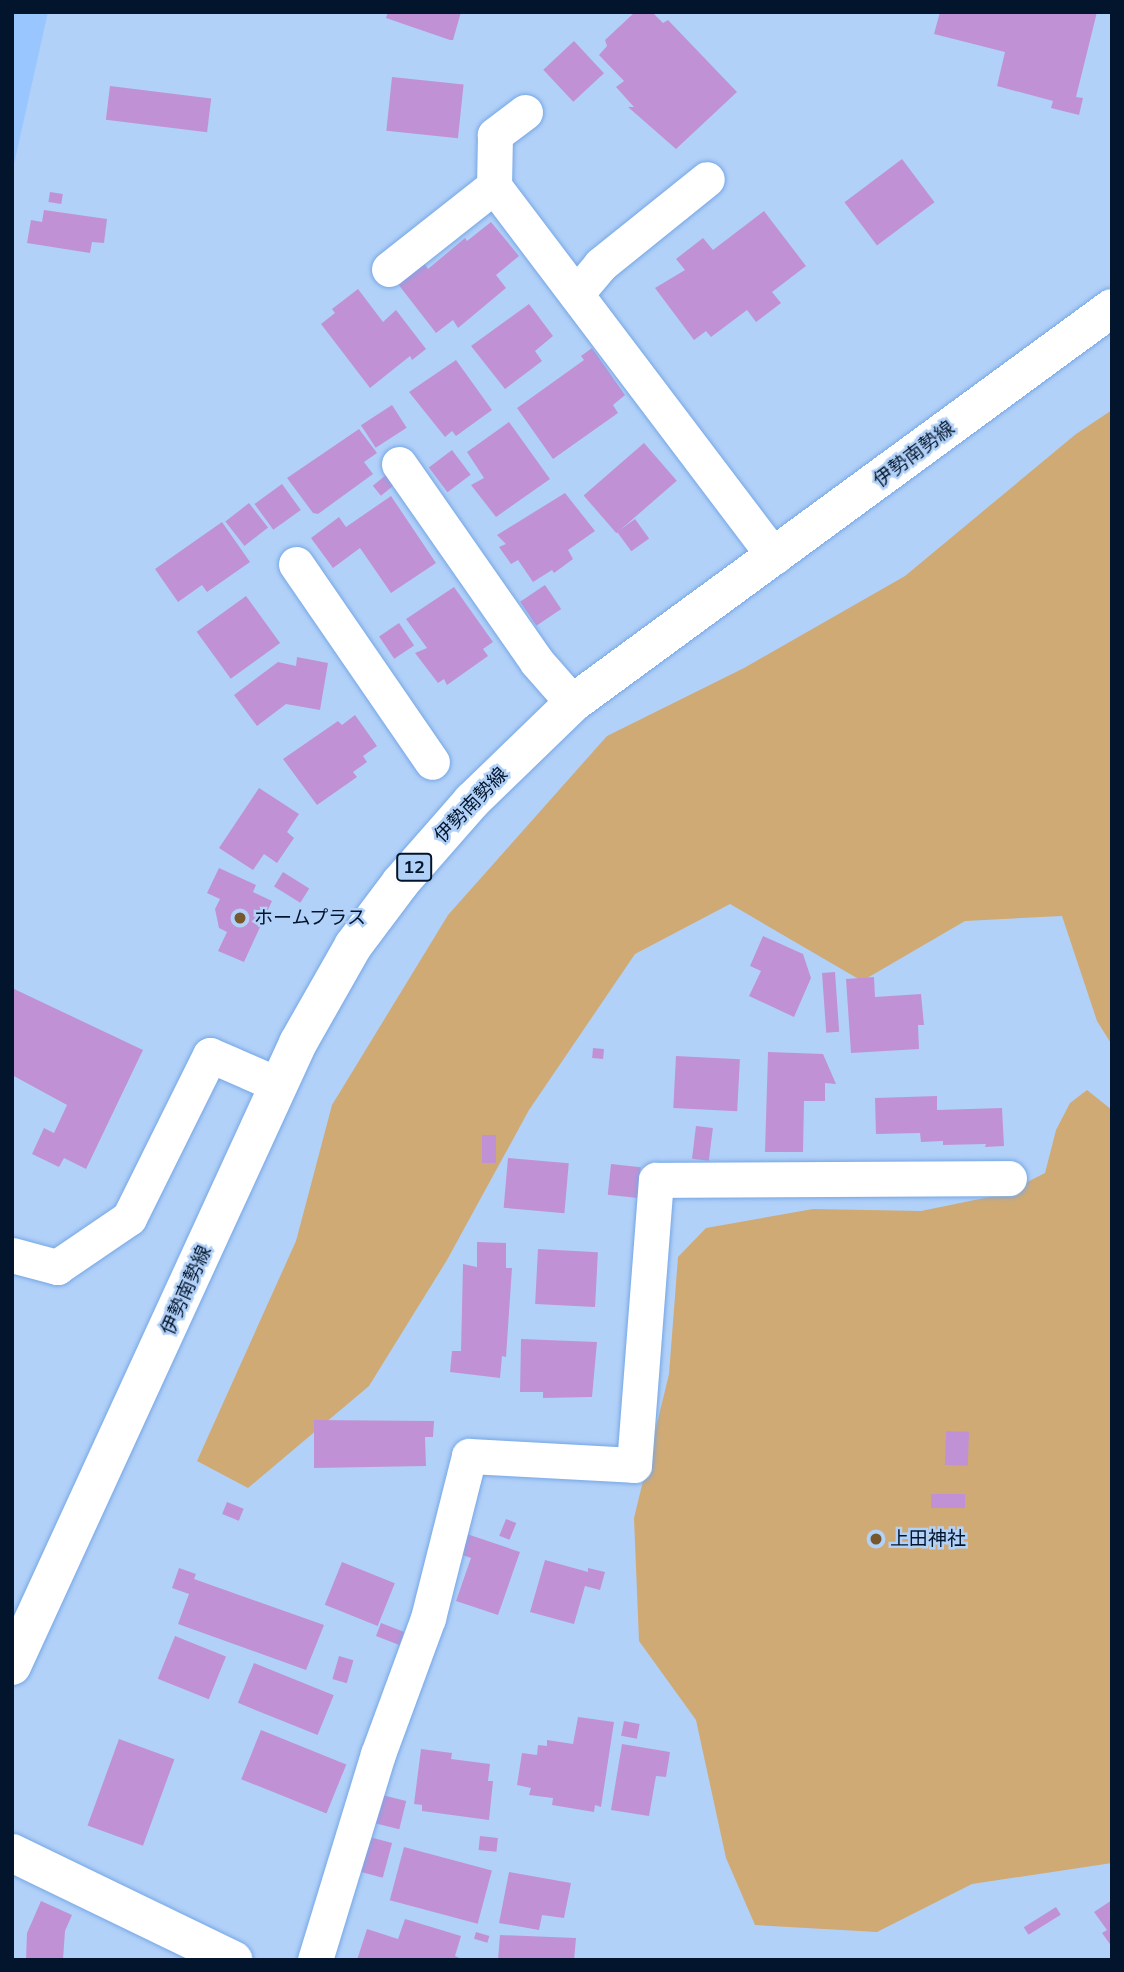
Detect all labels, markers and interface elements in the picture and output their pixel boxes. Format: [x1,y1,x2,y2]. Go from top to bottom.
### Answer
street label: 伊勢南勢線 [869,416,959,492]
street label: 伊勢南勢線 [430,763,512,847]
road number: 12 [395,852,433,882]
place label: ホームプラス [254,907,368,929]
marker: ホームプラス [232,910,248,926]
street label: 伊勢南勢線 [156,1242,216,1338]
place label: 上田神社 [890,1528,966,1550]
marker: 上田神社 [868,1531,884,1547]

